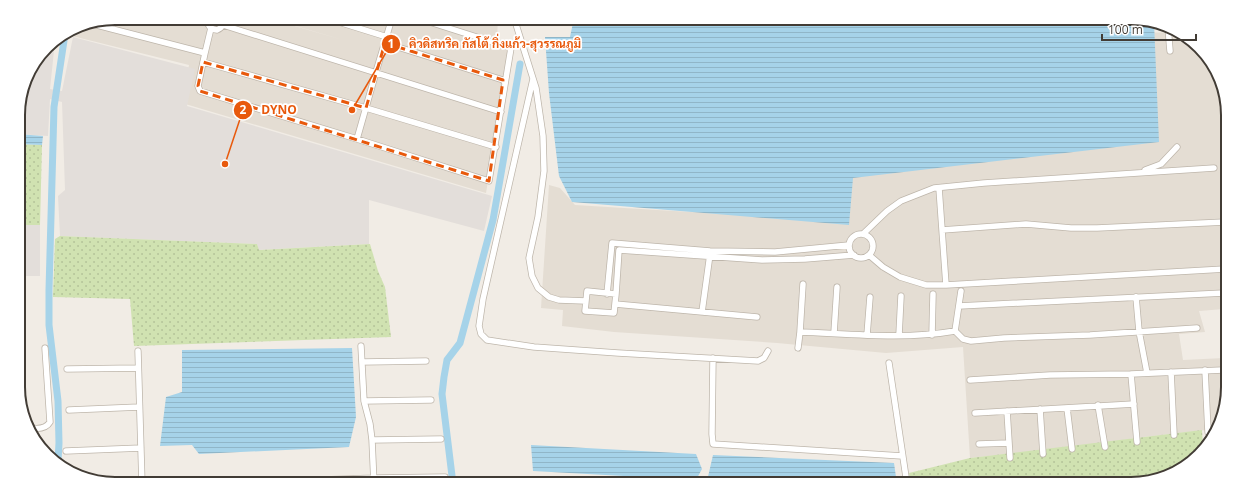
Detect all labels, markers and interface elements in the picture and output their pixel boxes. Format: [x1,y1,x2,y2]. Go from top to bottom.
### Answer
scale bar [1102,16,1196,42]
text: 100 m [1108,21,1143,38]
callout: คิวดิสทริค กัสโต้ กิ่งแก้ว-สุวรรณภูมิ [381,32,589,56]
text: คิวดิสทริค กัสโต้ กิ่งแก้ว-สุวรรณภูมิ [409,33,581,52]
text: 1 [388,35,394,52]
callout: DYNO [233,98,305,122]
text: 2 [240,101,247,118]
text: DYNO [261,101,297,118]

